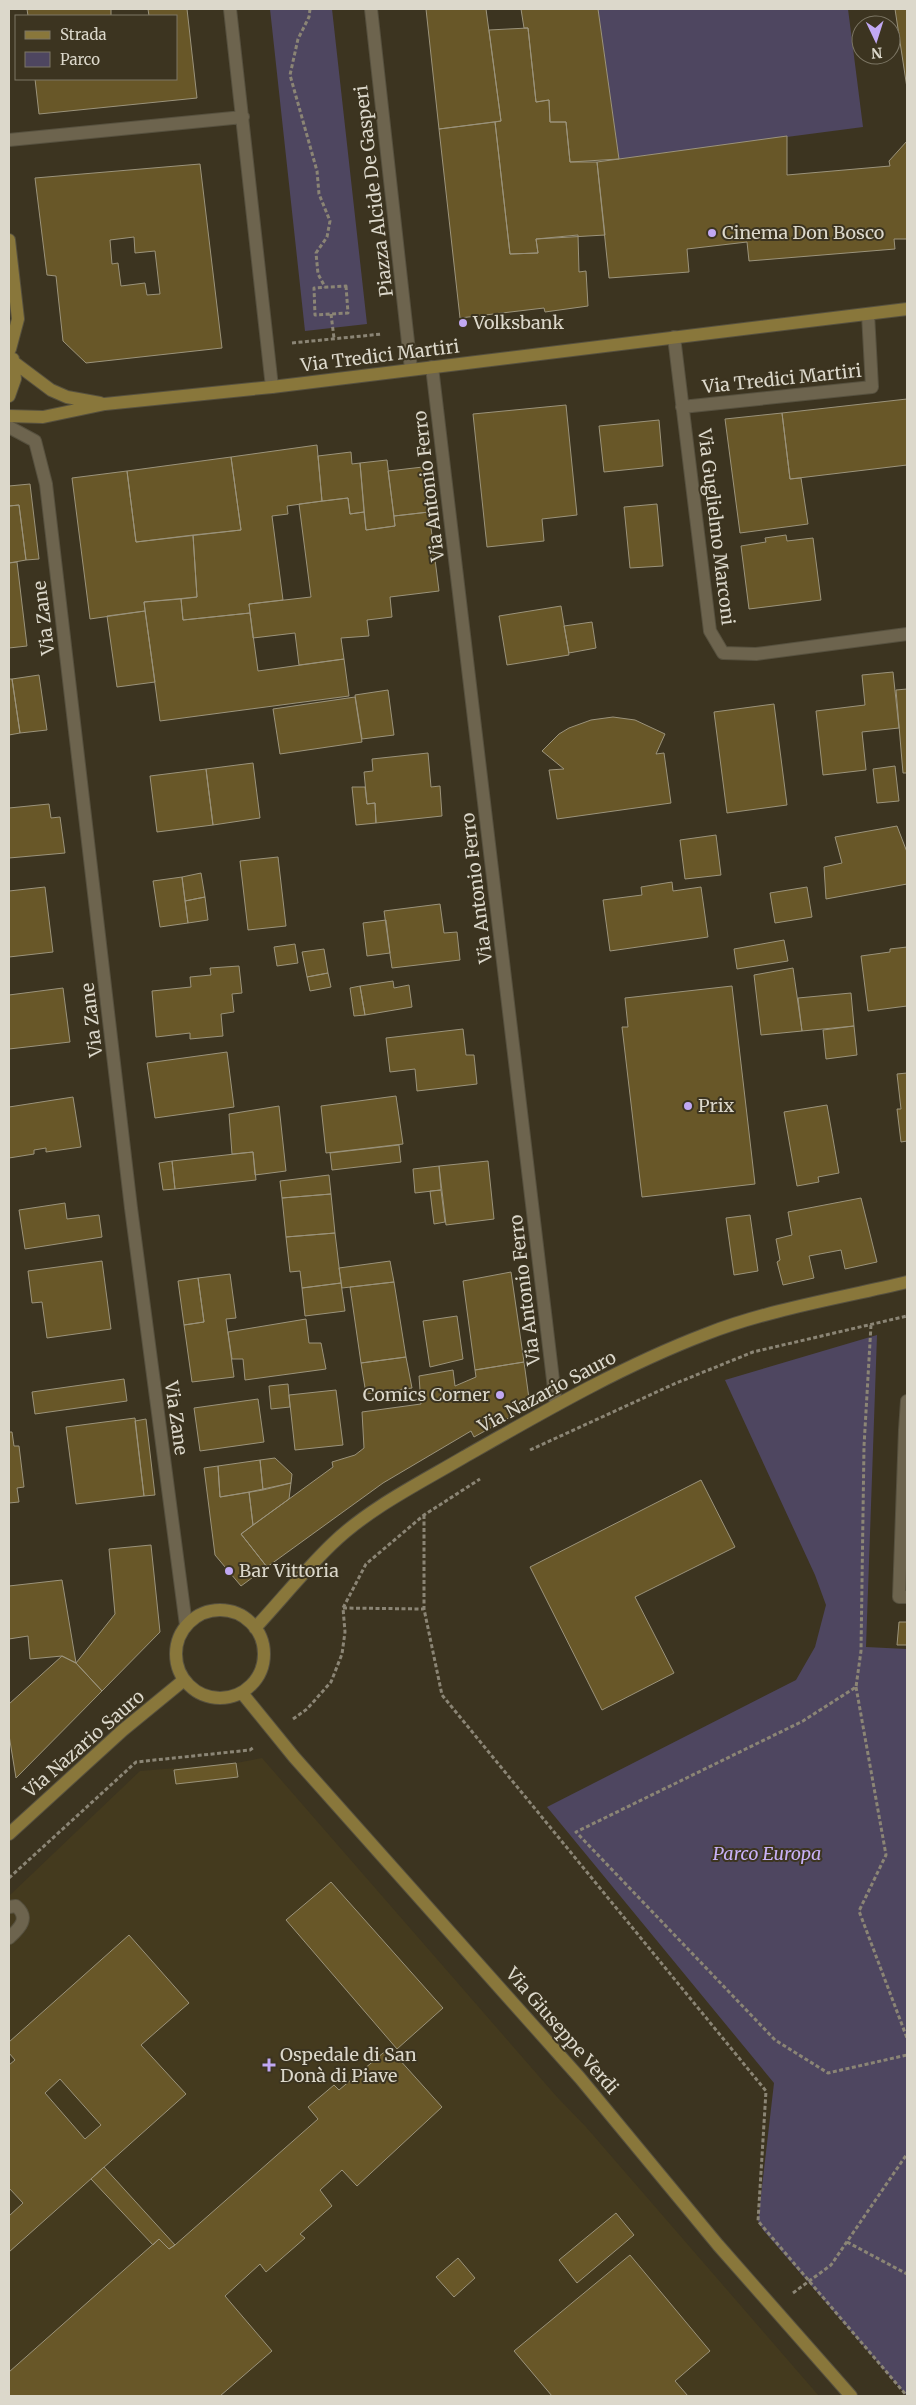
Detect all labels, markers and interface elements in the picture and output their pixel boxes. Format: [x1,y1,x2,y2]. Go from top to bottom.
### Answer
legend [15,15,178,80]
north arrow [851,15,901,65]
text: Strada [60,25,107,44]
text: N [871,44,883,62]
text: Parco [60,50,100,69]
street label: Piazza Alcide De Gasperi [349,84,398,298]
place label: Cinema Don Bosco [722,221,884,244]
marker: Cinema Don Bosco [706,227,718,239]
place label: Volksbank [472,311,564,334]
marker: Volksbank [457,317,469,329]
street label: Via Tredici Martiri [298,334,461,377]
street label: Via Tredici Martiri [700,359,863,398]
street label: Via Antonio Ferro [408,409,449,564]
street label: Via Guglielmo Marconi [693,427,740,627]
street label: Via Zane [28,580,60,657]
street label: Via Antonio Ferro [456,811,497,966]
street label: Via Zane [76,982,108,1059]
place label: Prix [698,1094,735,1117]
marker: Prix [682,1100,694,1112]
street label: Via Antonio Ferro [504,1213,545,1368]
street label: Via Nazario Sauro [473,1345,620,1438]
street label: Via Zane [160,1378,193,1456]
place label: Comics Corner [363,1383,490,1406]
marker: Comics Corner [494,1389,506,1401]
place label: Bar Vittoria [239,1559,339,1582]
marker: Bar Vittoria [223,1565,235,1577]
street label: Via Nazario Sauro [18,1685,149,1803]
park label: Parco Europa [713,1842,821,1865]
street label: Via Giuseppe Verdi [500,1962,624,2099]
place label: Ospedale di San Donà di Piave [280,2043,417,2087]
marker: Ospedale di San Donà di Piave [262,2058,276,2072]

